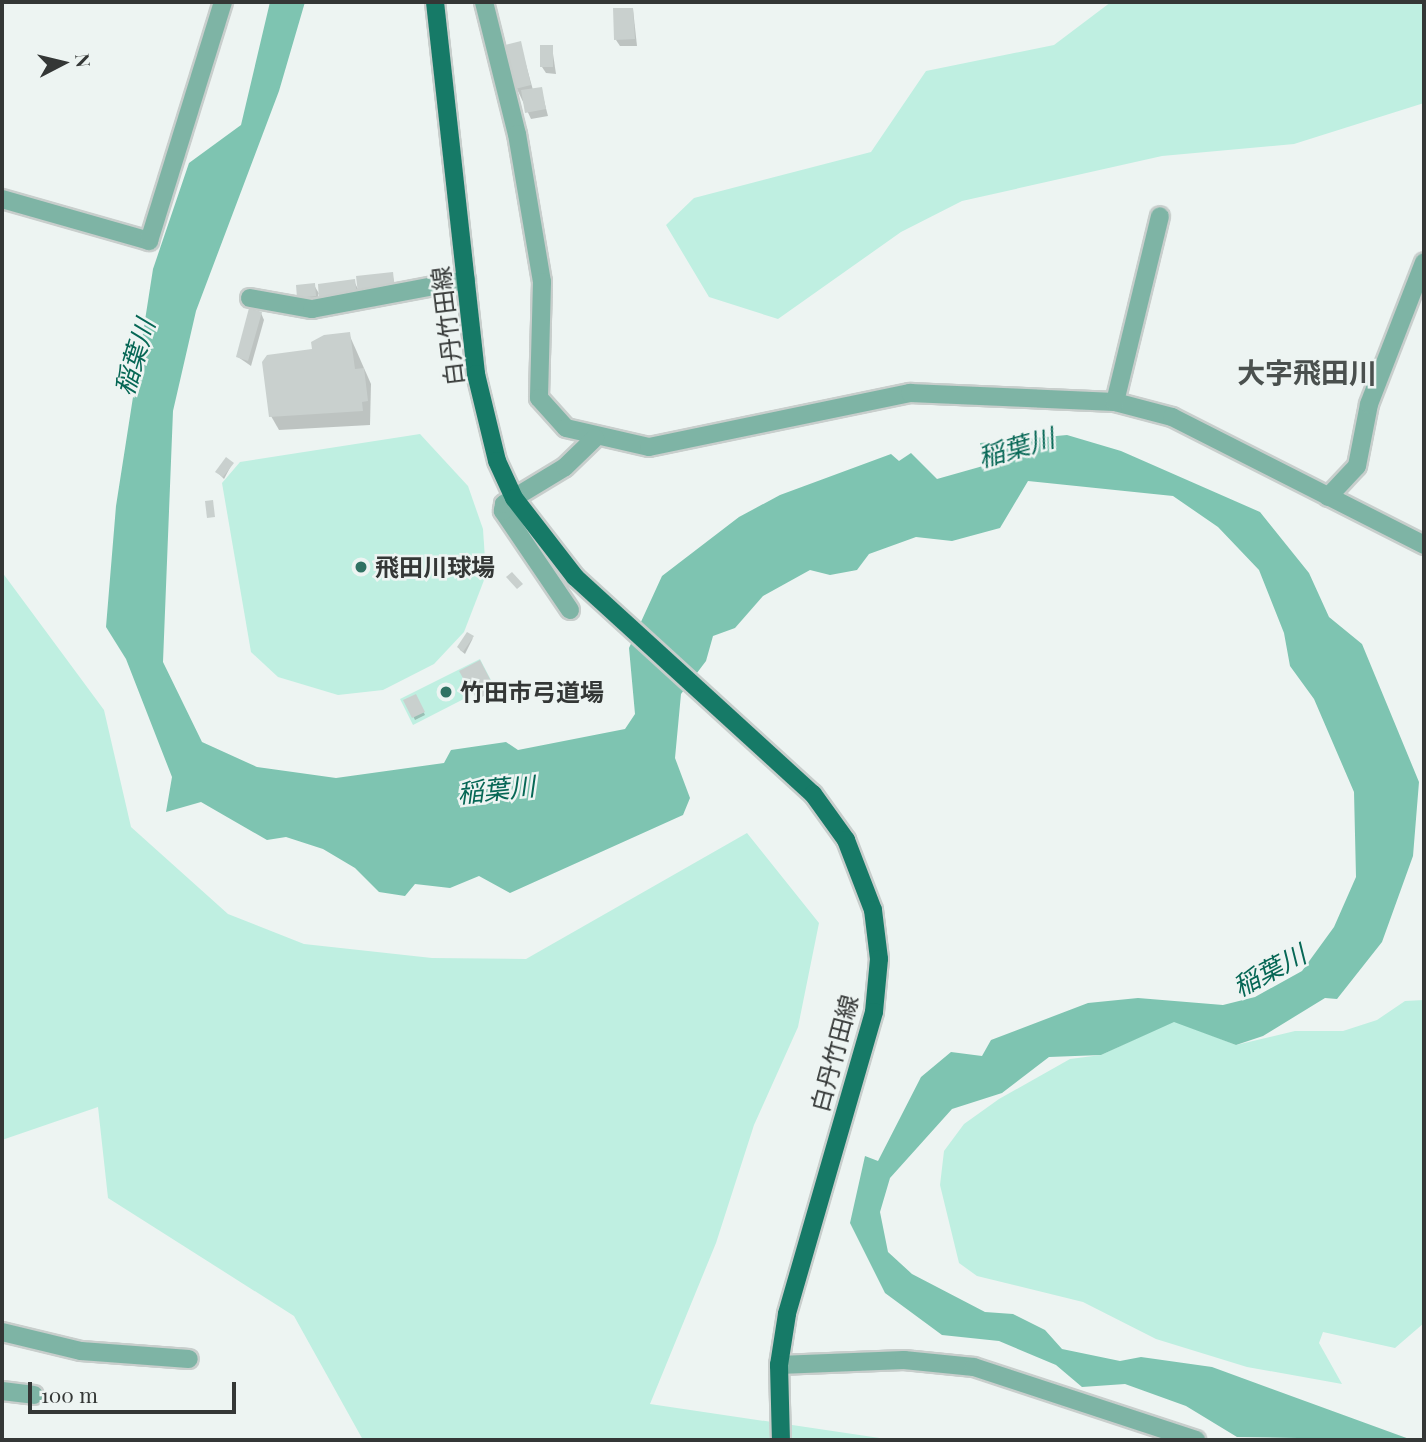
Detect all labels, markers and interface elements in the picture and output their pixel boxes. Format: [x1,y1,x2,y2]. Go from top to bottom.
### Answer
north arrow [28,28,98,98]
text: N [70,52,98,69]
street label: 白丹竹田線 [425,265,469,387]
water label: 稲葉川 [108,315,160,399]
district label: 大字飛田川 [1237,355,1377,389]
water label: 稲葉川 [974,421,1058,473]
place label: 飛田川球場 [375,553,495,581]
marker: 飛田川球場 [353,559,369,575]
place label: 竹田市弓道場 [460,678,604,706]
marker: 竹田市弓道場 [438,684,454,700]
water label: 稲葉川 [456,769,536,809]
water label: 稲葉川 [1227,938,1311,1002]
street label: 白丹竹田線 [805,991,863,1115]
scale bar [32,1368,240,1412]
text: 100 m [41,1380,98,1408]

